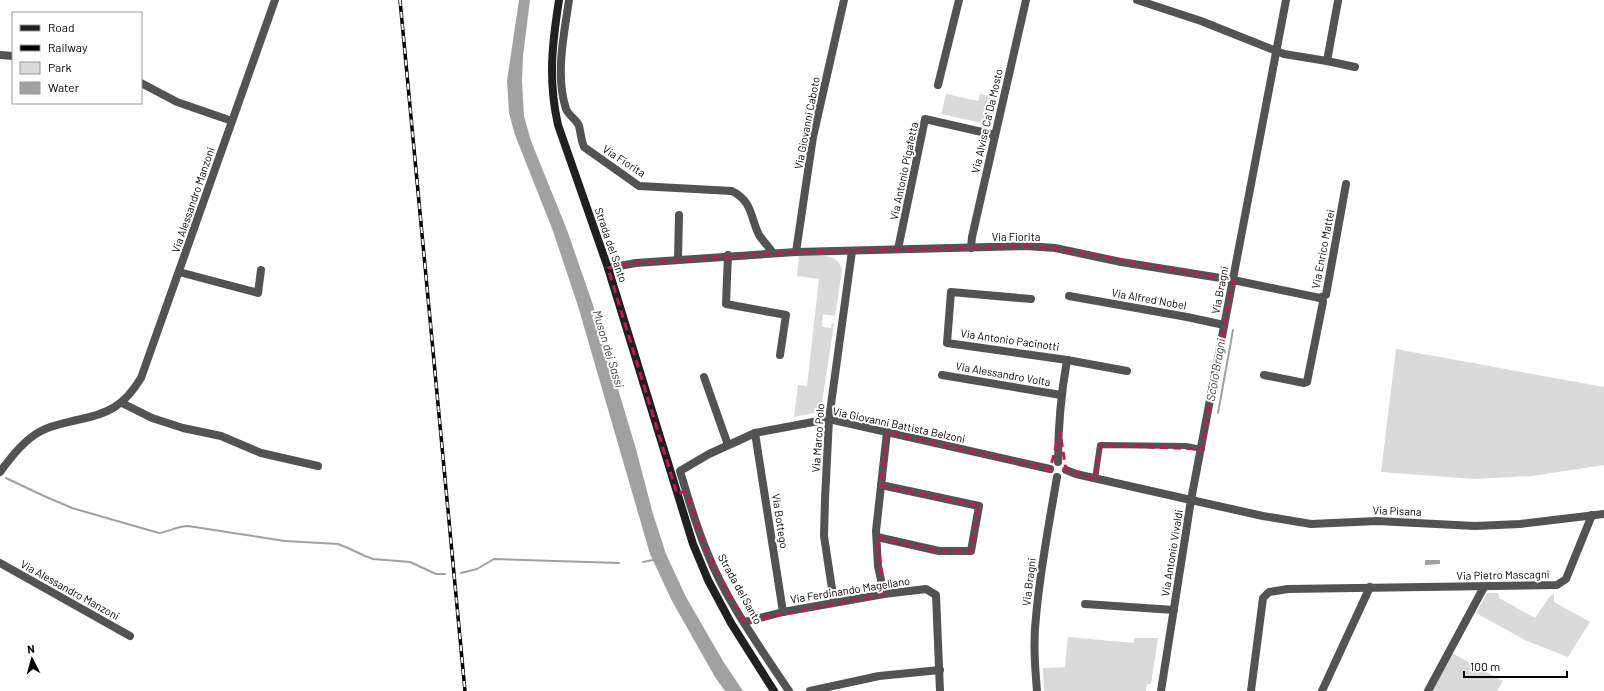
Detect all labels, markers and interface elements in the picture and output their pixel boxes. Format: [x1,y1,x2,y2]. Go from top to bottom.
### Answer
legend [12,12,142,104]
text: Road [48,20,75,34]
text: Railway [48,40,88,54]
text: Park [48,60,72,74]
street label: Via Alvise Ca' Da Mosto [968,67,1005,174]
street label: Via Giovanni Caboto [791,76,822,170]
text: Water [48,80,80,94]
street label: Via Antonio Pigafetta [887,121,920,221]
street label: Via Fiorita [600,142,648,179]
street label: Via Alessandro Manzoni [168,145,217,255]
street label: Strada del Santo [593,206,630,284]
street label: Via Enrico Mattei [1308,208,1337,290]
street label: Via Fiorita [992,230,1040,243]
street label: Via Bragni [1209,265,1231,315]
street label: Via Alfred Nobel [1111,286,1188,312]
water label: Muson dei Sassi [591,308,627,389]
street label: Via Antonio Pacinotti [960,326,1061,353]
water label: Scolo Bragni [1203,337,1227,402]
street label: Via Alessandro Volta [955,359,1052,388]
street label: Via Marco Polo [809,403,826,473]
street label: Via Giovanni Battista Belzoni [832,404,967,445]
street label: Via Bottego [770,492,791,549]
street label: Via Pisana [1372,503,1422,518]
street label: Via Antonio Vivaldi [1158,508,1185,597]
street label: Strada del Santo [716,551,765,626]
street label: Via Alessandro Manzoni [18,557,122,622]
street label: Via Bragni [1019,557,1038,607]
street label: Via Pietro Mascagni [1456,567,1550,582]
street label: Via Ferdinando Magellano [789,574,911,605]
north arrow [12,639,52,679]
text: N [27,642,35,655]
scale bar [1464,653,1567,679]
text: 100 m [1470,659,1500,673]

